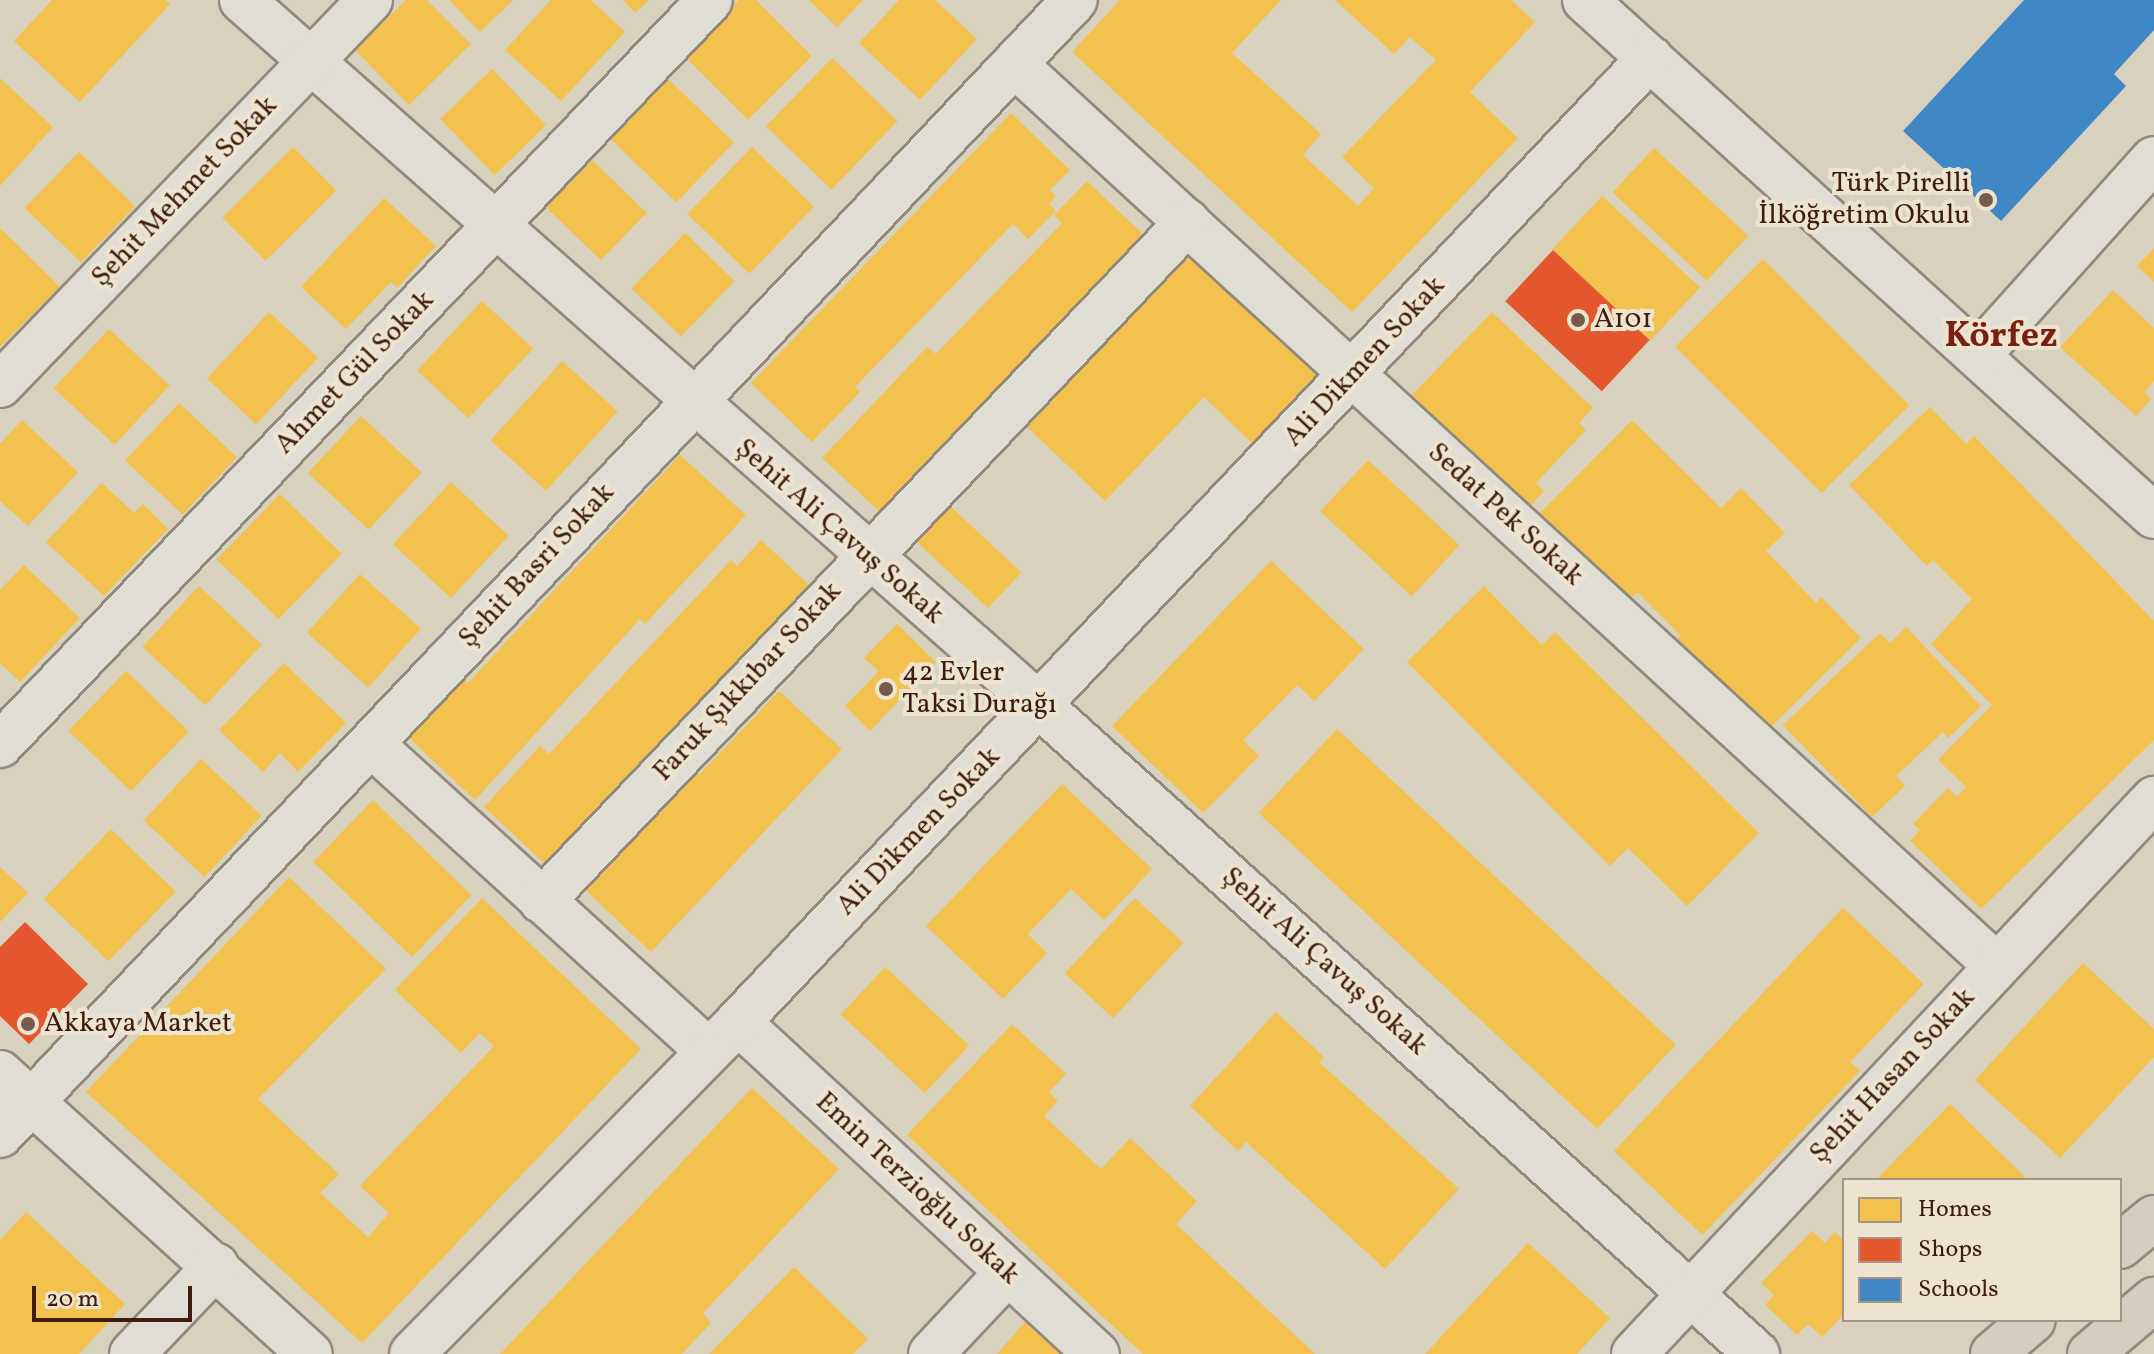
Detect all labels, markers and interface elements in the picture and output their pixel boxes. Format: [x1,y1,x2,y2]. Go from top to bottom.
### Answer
street label: Şehit Mehmet Sokak [85,89,285,295]
place label: Türk Pirelli İlköğretim Okulu [1758,167,1970,233]
marker: Türk Pirelli İlköğretim Okulu [1977,191,1995,209]
street label: Ali Dikmen Sokak [1277,270,1453,454]
street label: Ahmet Gül Sokak [268,284,442,462]
place label: A101 [1594,303,1652,337]
marker: A101 [1569,311,1587,329]
district label: Körfez [1944,316,2058,360]
street label: Şehit Ali Çavuş Sokak [728,432,950,632]
street label: Sedat Pek Sokak [1420,436,1590,594]
street label: Şehit Basri Sokak [452,477,622,655]
street label: Faruk Şıkkıbar Sokak [647,575,849,789]
place label: 42 Evler Taksi Durağı [902,656,1057,722]
marker: 42 Evler Taksi Durağı [877,680,895,698]
street label: Ali Dikmen Sokak [830,741,1008,923]
street label: Şehit Ali Çavuş Sokak [1214,861,1434,1063]
street label: Şehit Hasan Sokak [1803,982,1983,1170]
place label: Akkaya Market [44,1007,232,1041]
marker: Akkaya Market [19,1015,37,1033]
street label: Emin Terzioğlu Sokak [808,1085,1026,1293]
legend [1842,1178,2122,1322]
text: Homes [1918,1193,1992,1227]
text: Shops [1918,1233,1982,1267]
scale bar [36,1270,196,1320]
text: Schools [1918,1273,1998,1307]
text: 20 m [46,1283,99,1317]

